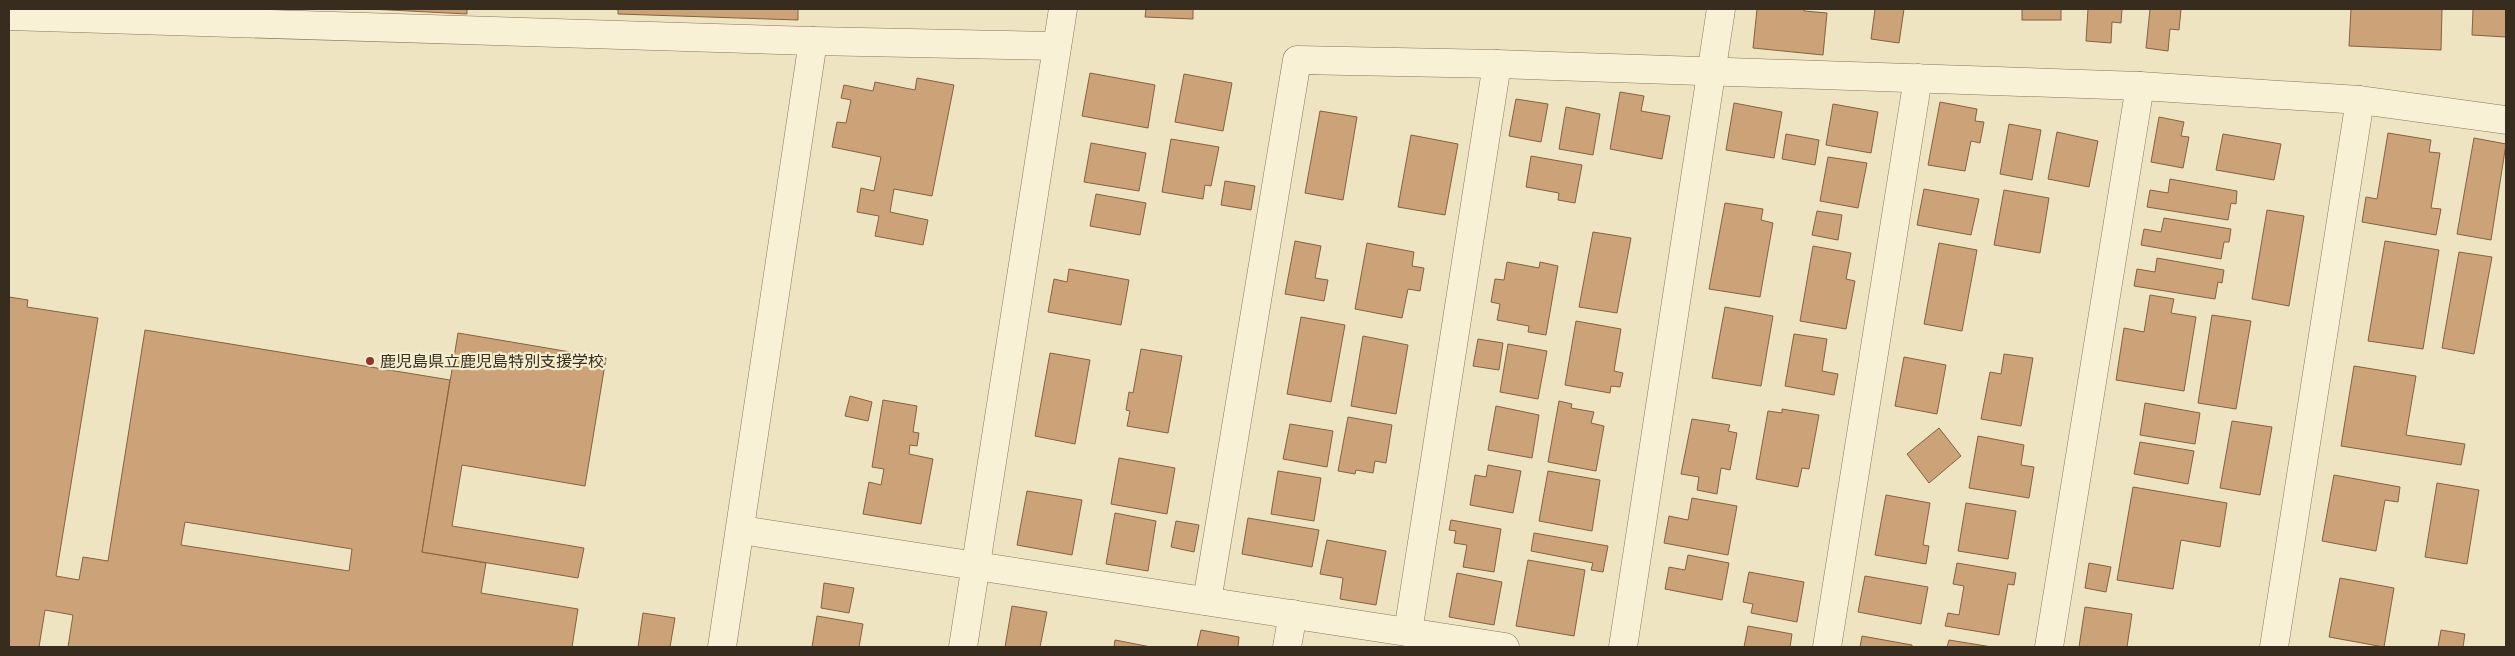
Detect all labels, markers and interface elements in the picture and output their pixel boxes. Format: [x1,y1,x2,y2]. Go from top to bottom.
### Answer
place label: 鹿児島県立鹿児島特別支援学校 [380,350,604,372]
marker: 鹿児島県立鹿児島特別支援学校 [364,355,376,367]

